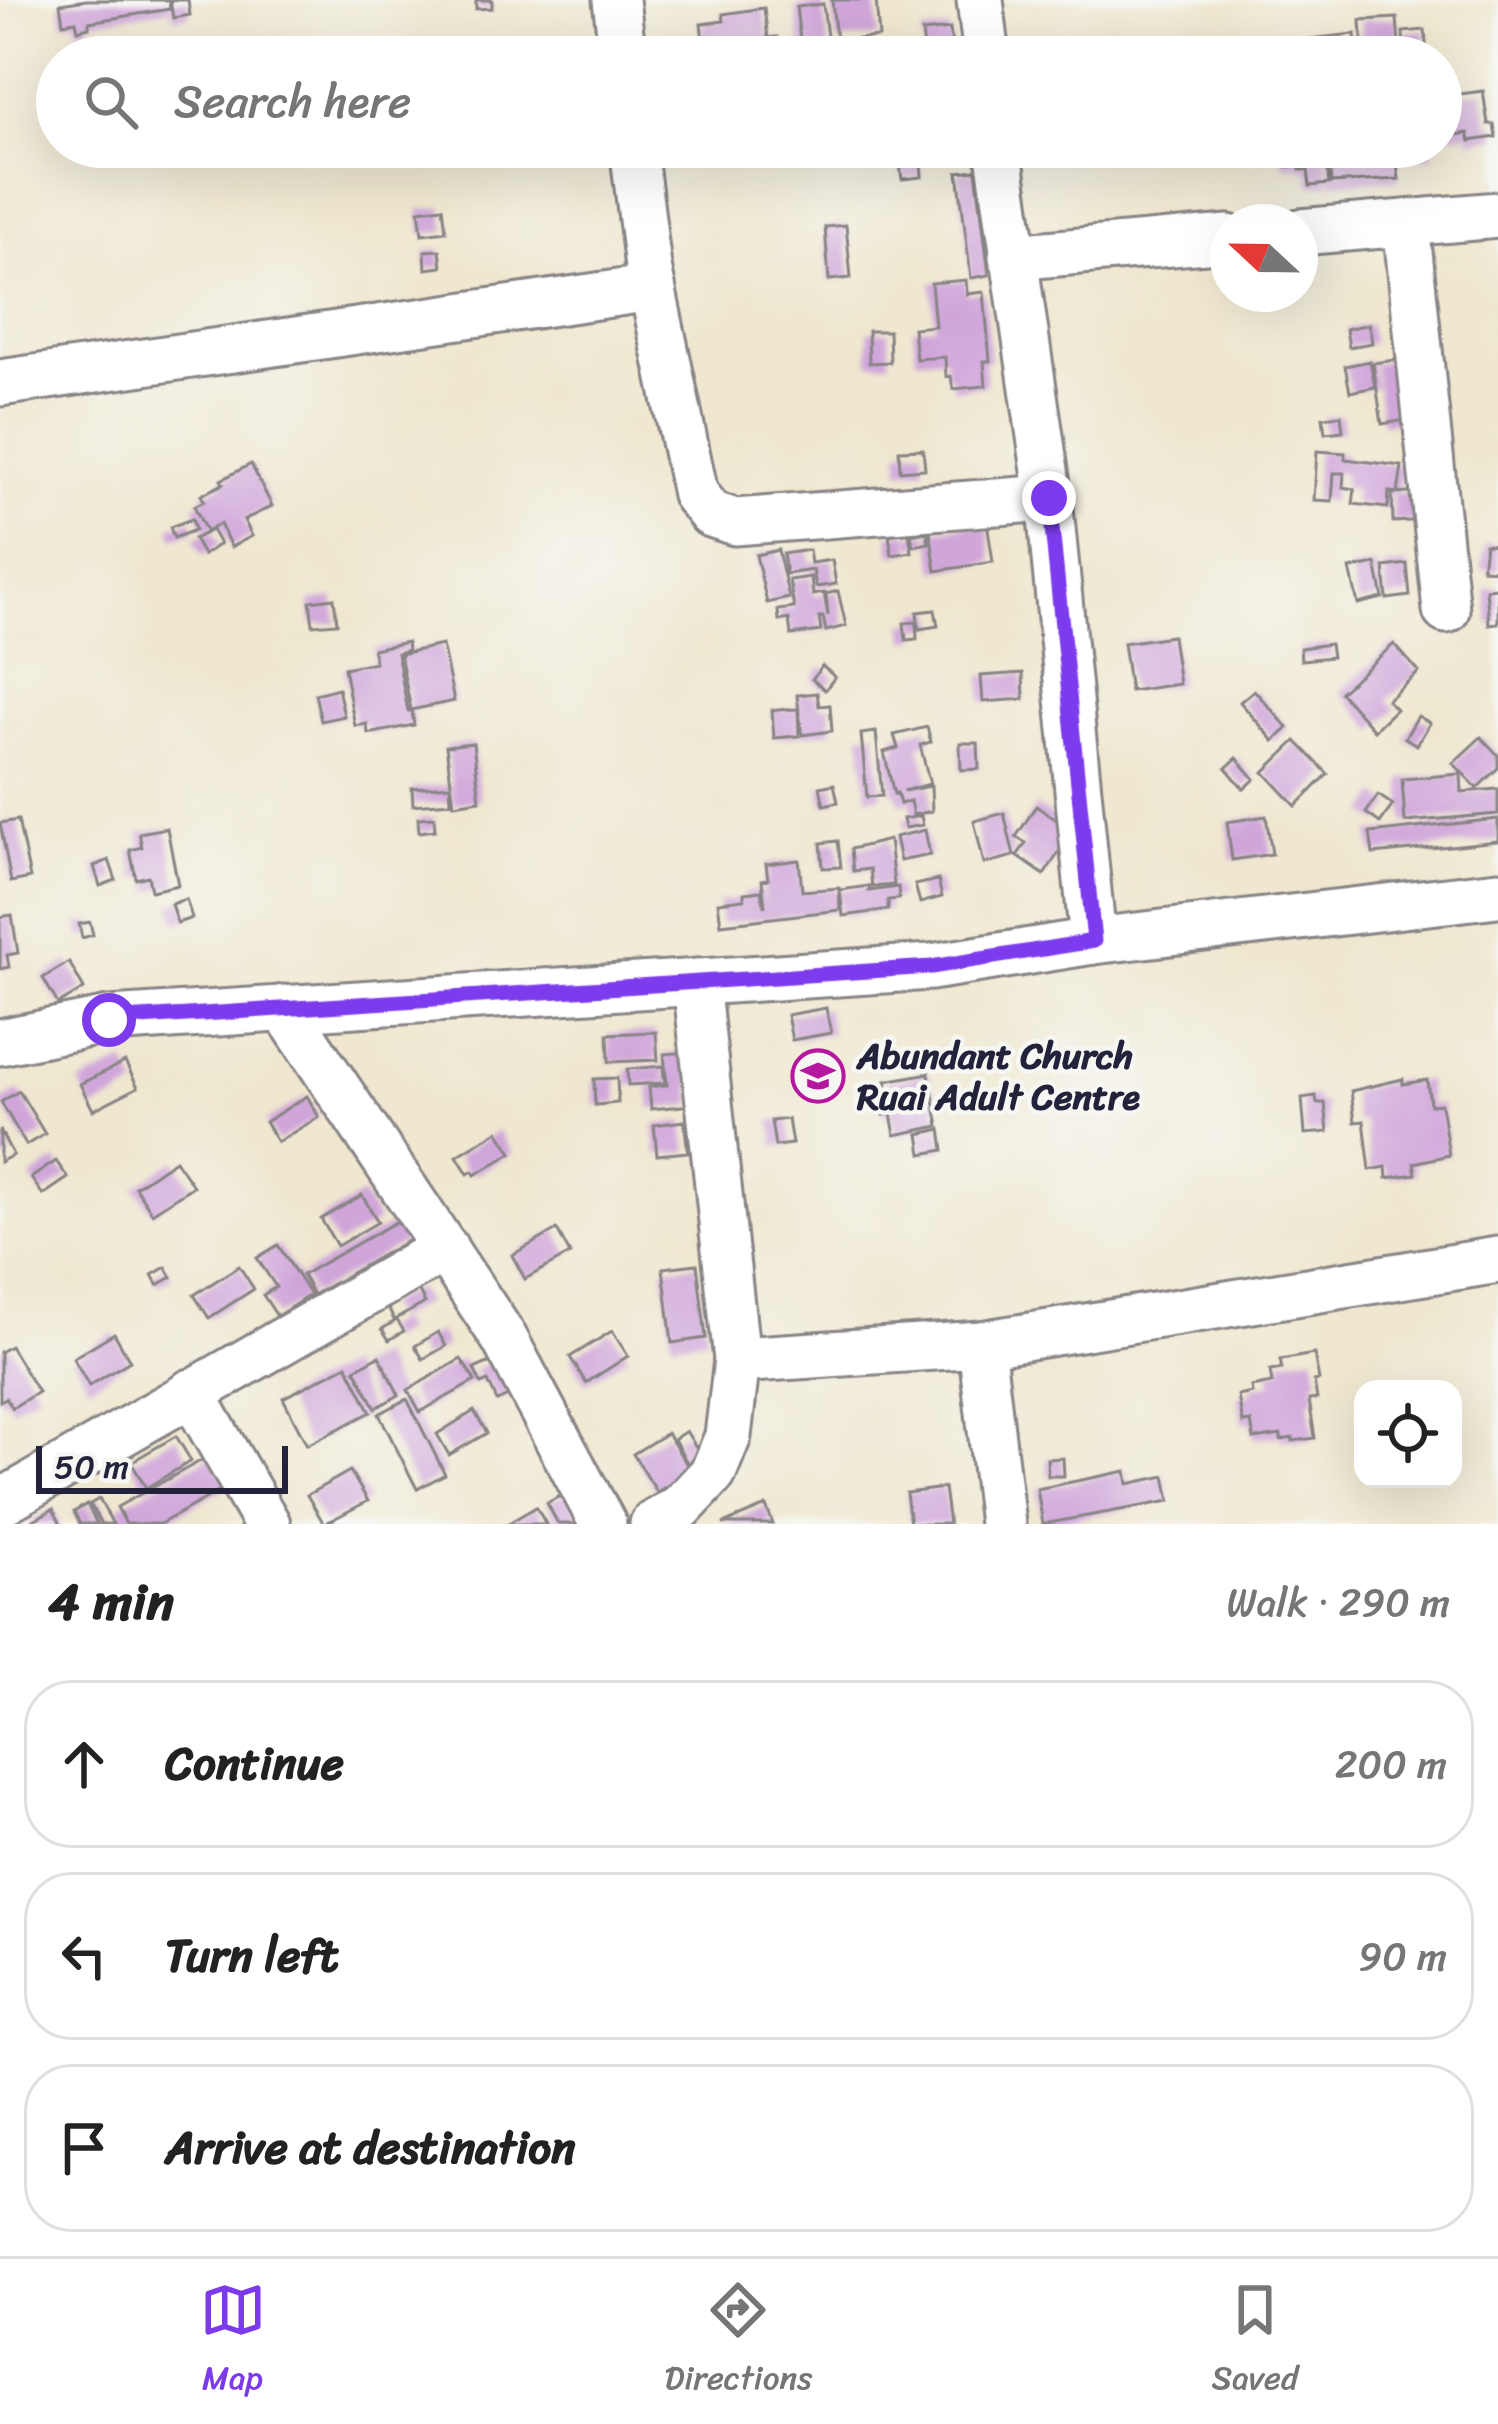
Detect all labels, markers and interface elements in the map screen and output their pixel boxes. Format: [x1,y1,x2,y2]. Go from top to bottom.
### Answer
search box [36,36,1462,168]
text: Search here [174,62,411,142]
icon: search [78,69,144,135]
north arrow [1210,204,1318,312]
route end [1022,471,1076,525]
route start [82,993,136,1047]
place label: Abundant Church Ruai Adult Centre [855,1024,1140,1129]
school or university icon: Abundant Church Ruai Adult Centre [790,1048,846,1104]
map controls [1354,1380,1462,1488]
button: locate [1354,1380,1462,1488]
text: 50 m [54,1438,129,1496]
scale bar [36,1440,288,1493]
text: 4 min [48,1557,174,1647]
text: Walk · 290 m [1227,1568,1450,1637]
text: Continue [165,1724,344,1804]
text: 200 m [1335,1730,1447,1799]
icon: ahead [51,1731,117,1797]
text: Turn left [165,1916,338,1996]
text: 90 m [1358,1922,1447,1991]
icon: left [51,1923,117,1989]
text: Arrive at destination [165,2108,575,2188]
icon: arrive [51,2115,117,2181]
tab: Map [200,2277,266,2407]
tab: Directions [665,2277,812,2407]
tab: Saved [1211,2277,1298,2407]

